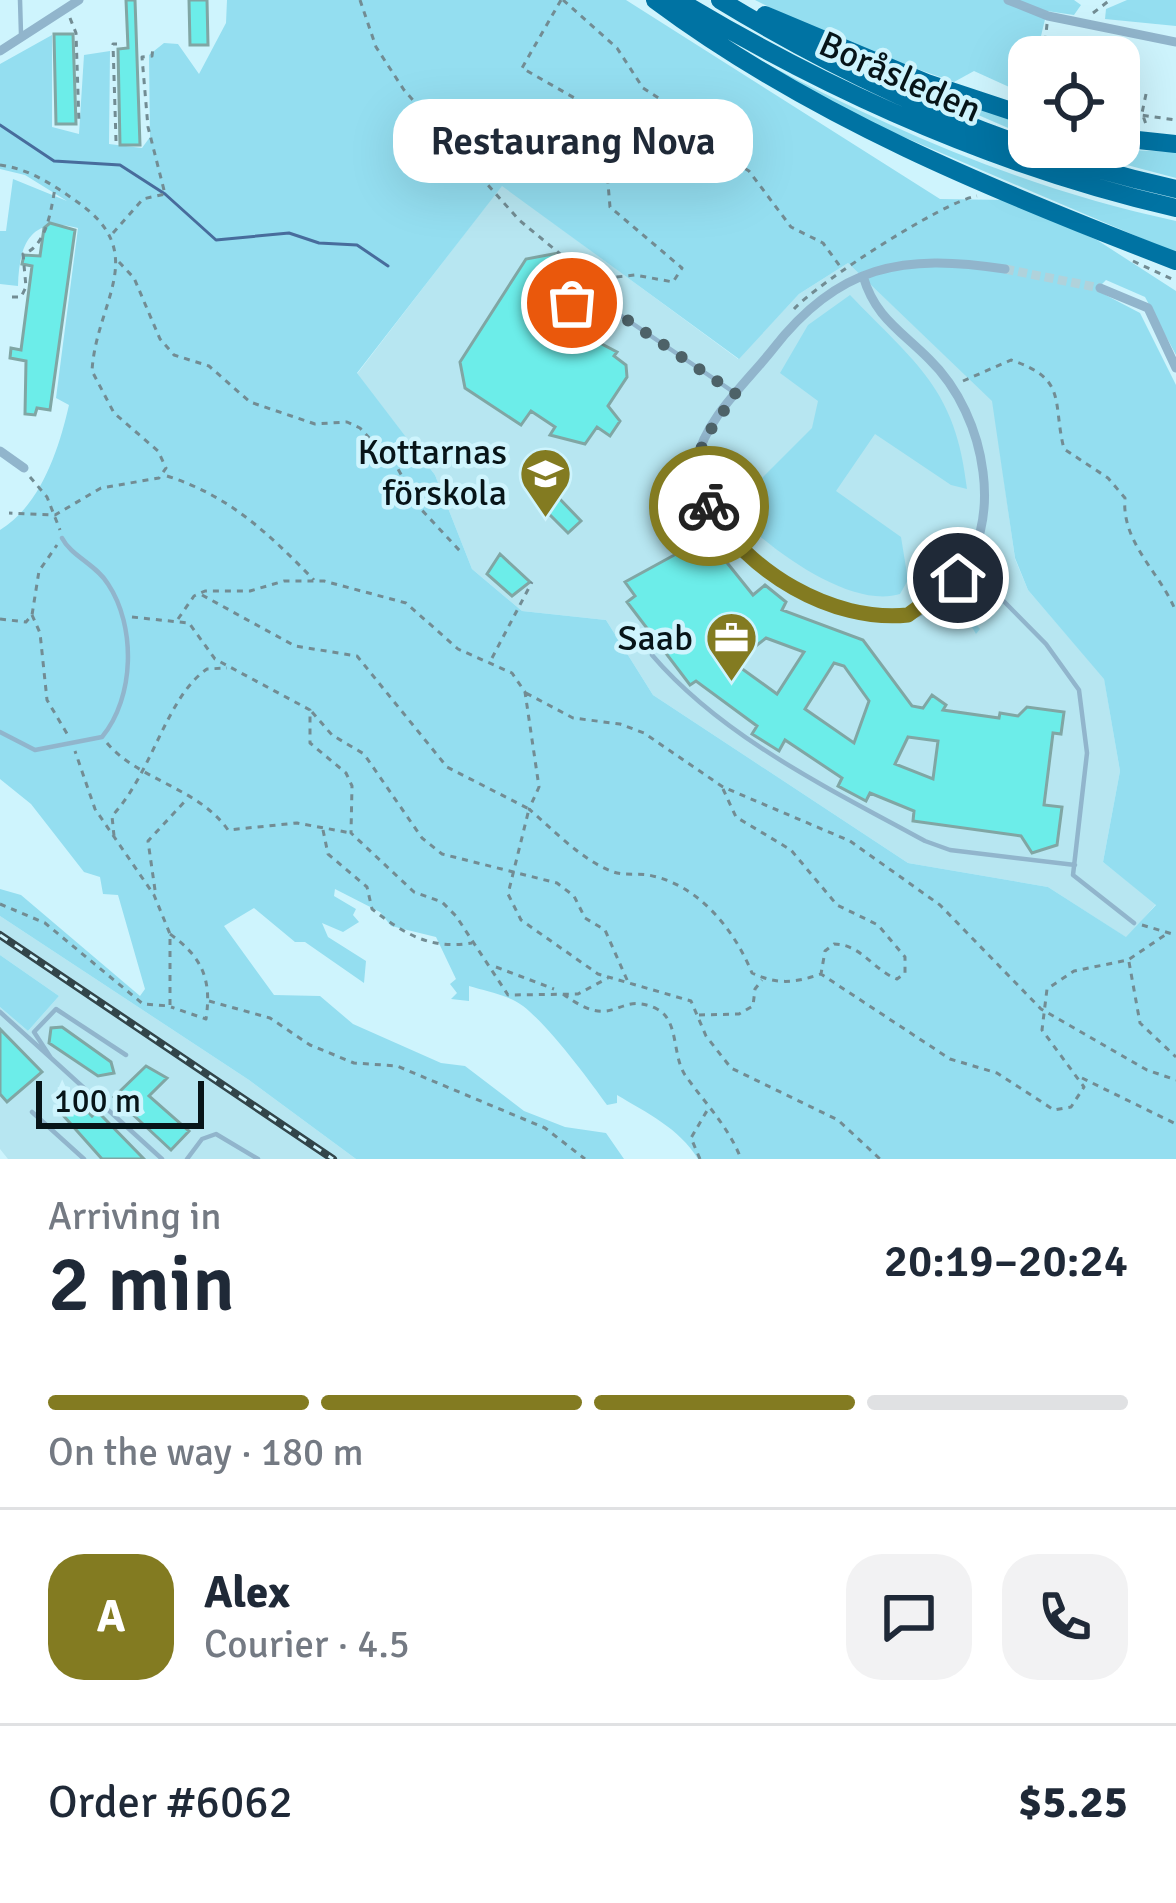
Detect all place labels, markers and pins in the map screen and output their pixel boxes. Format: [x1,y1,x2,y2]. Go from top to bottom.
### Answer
callout: Restaurang Nova [392,99,752,183]
pin [521,252,623,354]
place label: Kottarnas förskola [357,430,507,516]
school or university icon: Kottarnas förskola [518,445,574,519]
pin [907,527,1009,629]
office icon: Saab [704,610,760,684]
place label: Saab [618,616,693,661]

